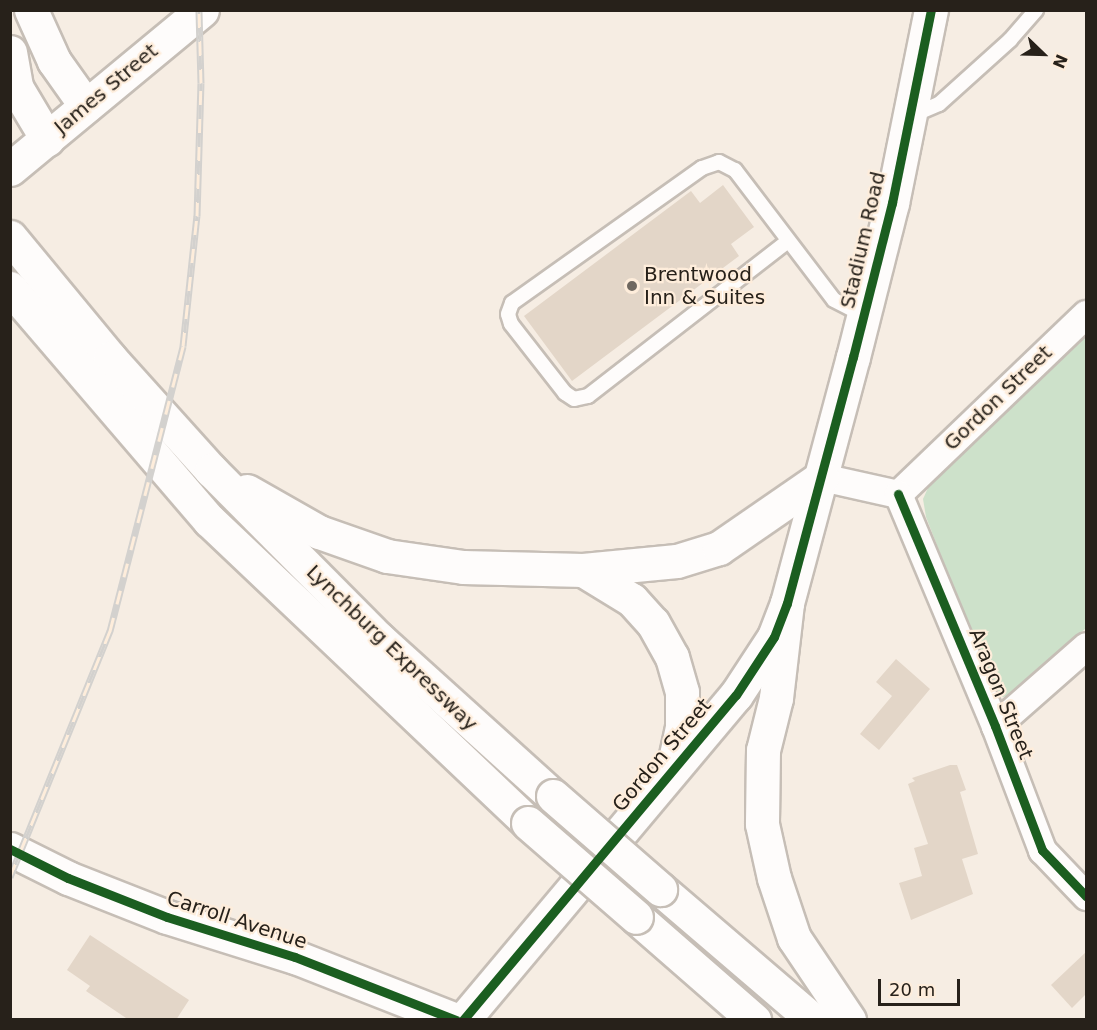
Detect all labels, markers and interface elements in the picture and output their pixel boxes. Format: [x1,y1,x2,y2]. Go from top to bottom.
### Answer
north arrow [1013,24,1073,84]
street label: James Street [49,39,163,139]
text: N [1049,51,1071,71]
street label: Stadium Road [836,169,890,311]
place label: Brentwood Inn & Suites [644,262,765,309]
marker: Brentwood Inn & Suites [625,279,639,293]
street label: Gordon Street [939,341,1057,455]
street label: Lynchburg Expressway [302,560,482,736]
street label: Aragon Street [964,625,1038,763]
street label: Gordon Street [608,694,716,816]
street label: Carroll Avenue [164,886,310,954]
scale bar [881,967,964,1005]
text: 20 m [889,979,935,1000]

